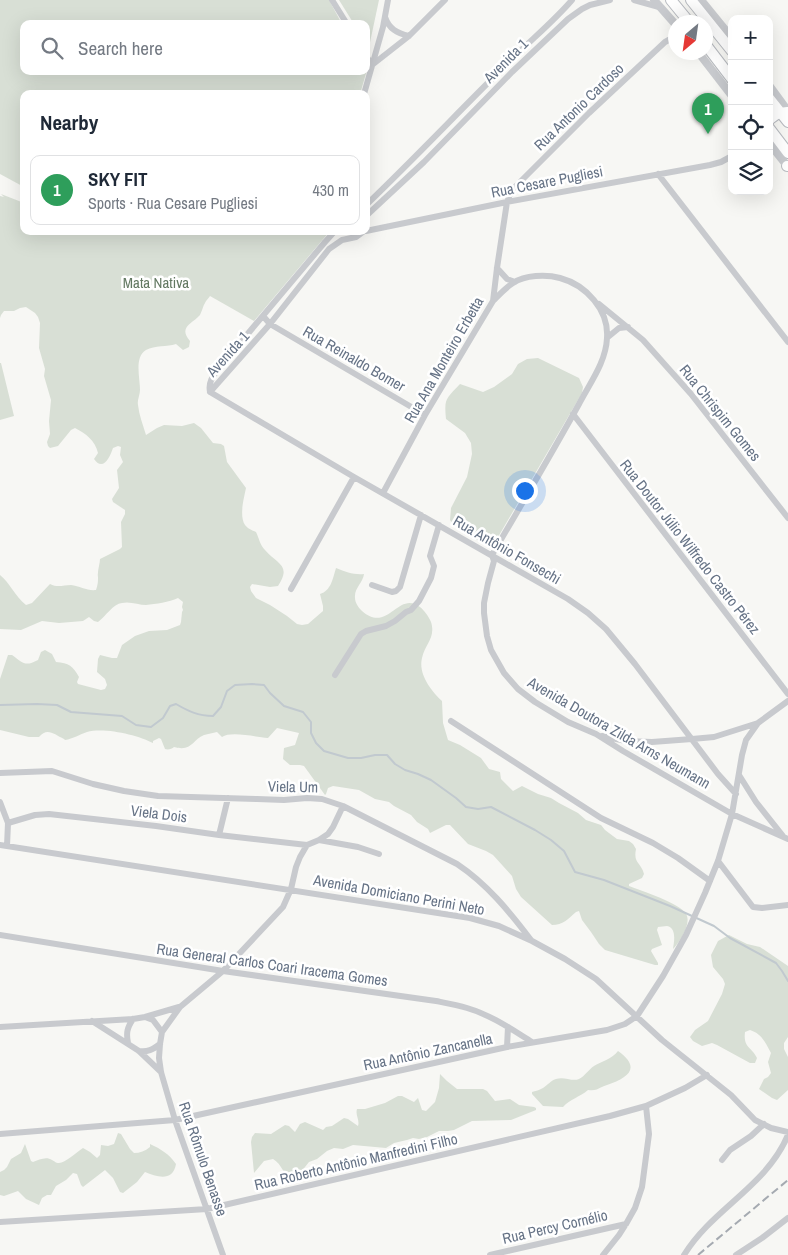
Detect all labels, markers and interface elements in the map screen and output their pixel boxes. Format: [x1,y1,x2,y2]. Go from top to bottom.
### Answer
north arrow [668,15,713,60]
map controls [728,15,773,195]
button: + [728,15,773,60]
search box [20,20,370,75]
icon: search [38,34,66,62]
street label: Avenida 1 [478,34,533,88]
text: Search here [78,35,163,61]
street label: Rua Antonio Cardoso [529,58,628,155]
button: − [728,60,773,105]
pin: 1 [692,93,724,134]
button: locate [728,105,773,150]
text: Nearby [40,108,98,137]
button: layers [728,150,773,195]
street label: Rua Cesare Pugliesi [489,160,605,203]
text: SKY FIT [88,166,147,192]
text: 1 [53,179,61,201]
text: 430 m [313,179,349,201]
text: Sports · Rua Cesare Pugliesi [88,192,258,214]
park label: Mata Nativa [123,272,189,293]
street label: Rua Ana Monteiro Erbetta [399,293,488,427]
street label: Rua Reinaldo Bomer [299,321,409,396]
street label: Avenida 1 [201,326,254,382]
street label: Rua Chrispim Gomes [675,360,766,466]
street label: Rua Doutor Júlio Wilfredo Castro Pérez [615,455,765,639]
your location [512,478,538,504]
street label: Rua Antônio Fonsechi [450,510,565,589]
street label: Avenida Doutora Zilda Arns Neumann [523,671,714,794]
street label: Viela Um [268,776,318,797]
street label: Viela Dois [130,800,188,827]
street label: Avenida Domiciano Perini Neto [311,869,486,920]
street label: Rua General Carlos Coari Iracema Gomes [155,938,389,991]
street label: Rua Antônio Zancanella [361,1028,494,1075]
street label: Rua Rômulo Benasse [174,1099,233,1219]
street label: Rua Roberto Antônio Manfredini Filho [252,1128,460,1195]
street label: Rua Percy Cornélio [500,1204,610,1249]

